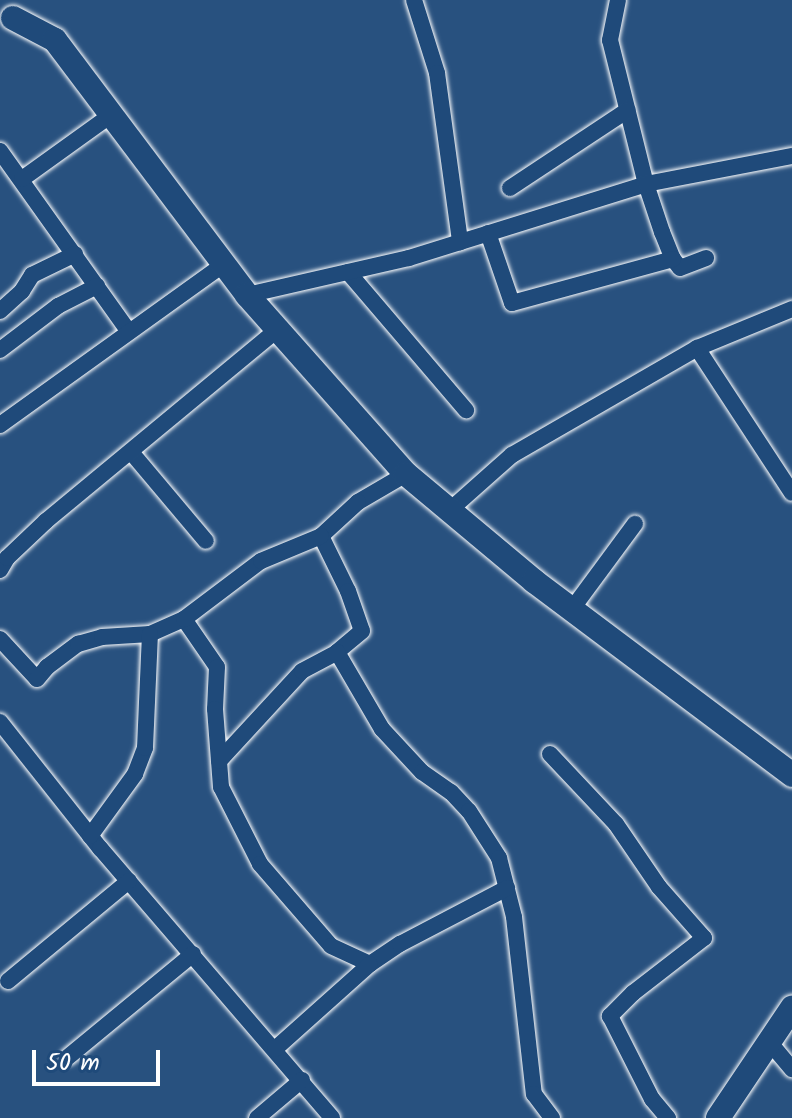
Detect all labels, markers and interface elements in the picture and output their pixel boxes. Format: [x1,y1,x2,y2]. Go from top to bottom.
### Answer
scale bar [36,1034,164,1084]
text: 50 m [46,1044,100,1083]

